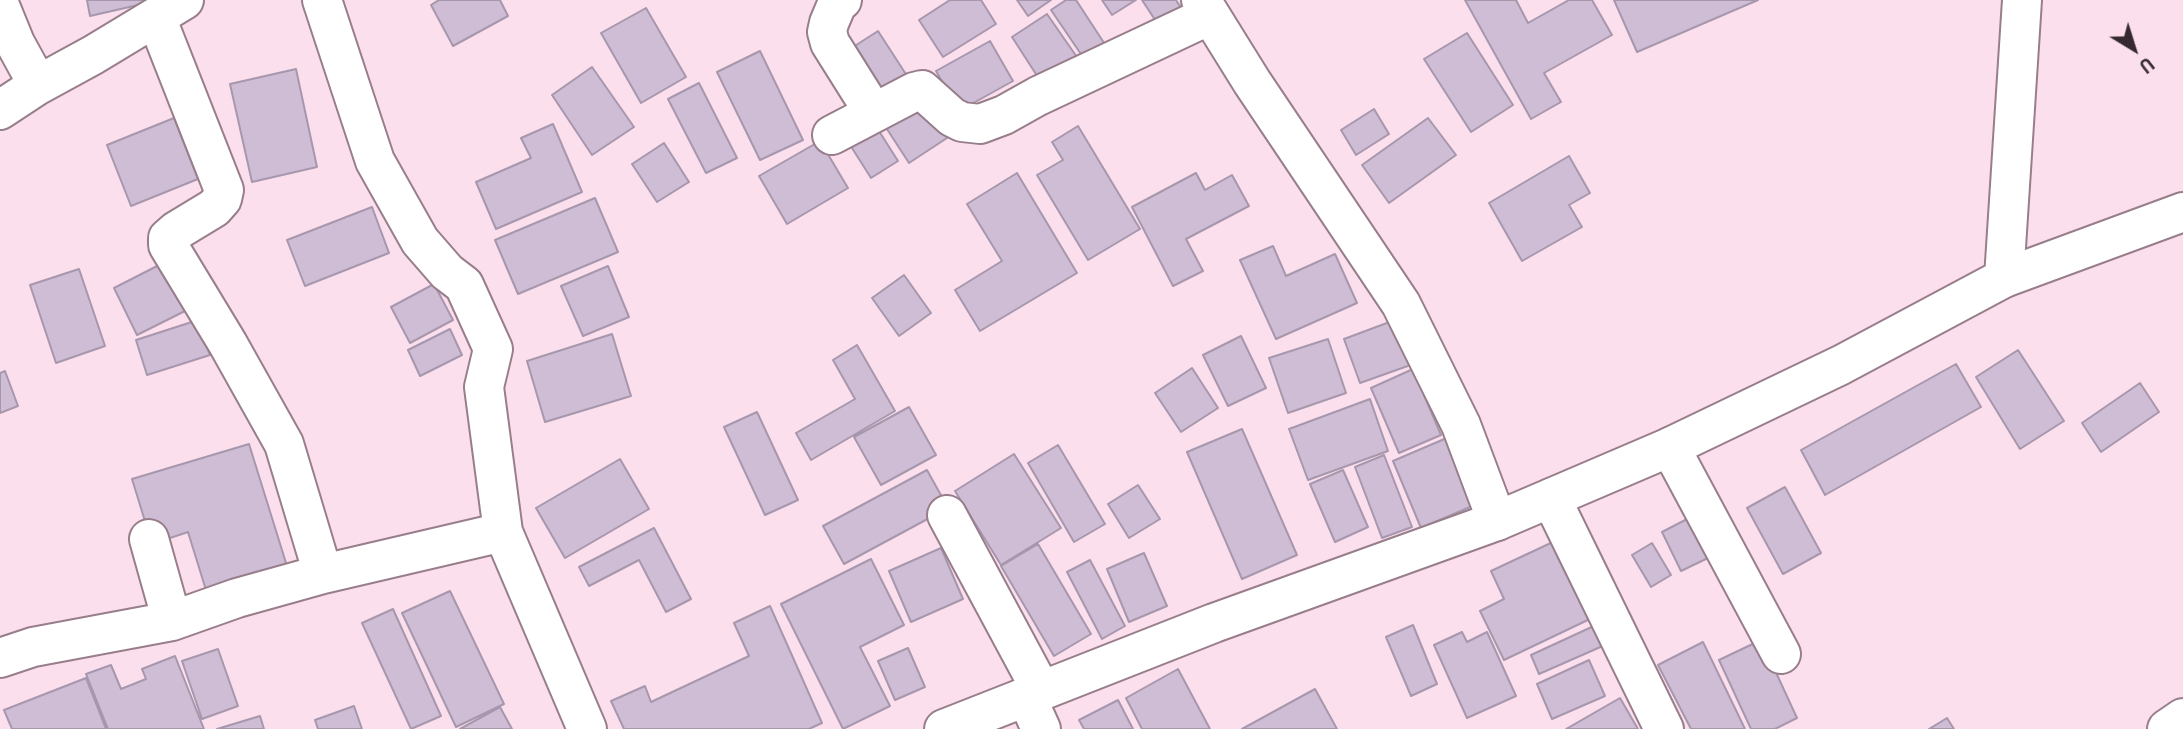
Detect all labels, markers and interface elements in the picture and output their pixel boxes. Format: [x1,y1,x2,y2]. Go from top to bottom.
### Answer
north arrow [2099,14,2169,84]
text: U [2135,52,2159,79]

